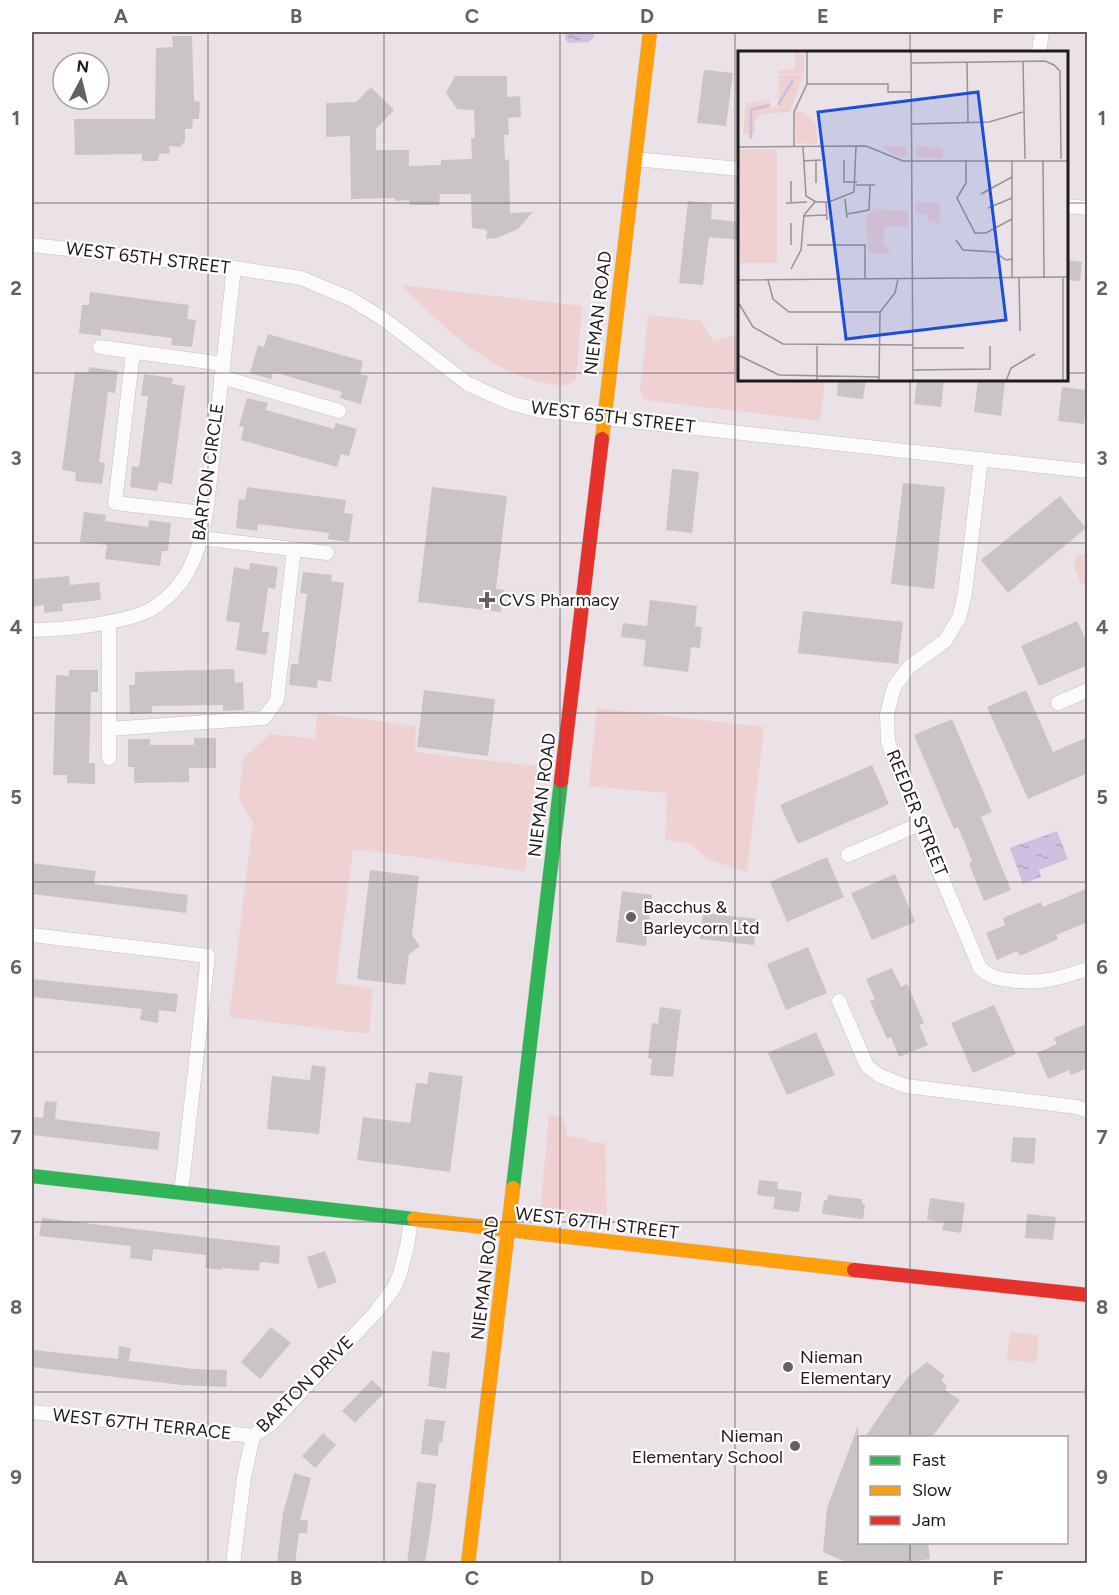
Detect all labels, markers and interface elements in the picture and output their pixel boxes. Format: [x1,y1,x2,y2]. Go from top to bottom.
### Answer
text: A [114,4,129,28]
text: B [290,4,302,28]
text: C [465,4,479,28]
text: D [640,4,654,28]
text: E [817,4,829,28]
text: F [992,4,1004,28]
north arrow [51,51,111,111]
inset map [738,51,1068,381]
text: N [75,56,90,77]
text: 1 [12,106,20,130]
text: 1 [1098,106,1106,130]
street label: WEST 65TH STREET [65,237,231,279]
street label: NIEMAN ROAD [579,250,617,376]
text: 2 [10,276,22,300]
text: 2 [1096,276,1108,300]
street label: WEST 65TH STREET [530,396,696,438]
street label: BARTON CIRCLE [187,402,229,542]
text: 3 [10,446,22,470]
text: 3 [1096,446,1108,470]
place label: CVS Pharmacy [499,589,620,611]
marker: CVS Pharmacy [480,593,494,607]
text: 4 [10,615,23,639]
text: 4 [1096,615,1109,639]
street label: NIEMAN ROAD [523,732,561,858]
street label: REEDER STREET [882,746,952,880]
text: 5 [10,785,22,809]
text: 5 [1096,785,1108,809]
place label: Bacchus & Barleycorn Ltd [643,896,760,939]
marker: Bacchus & Barleycorn Ltd [624,910,638,924]
text: 6 [10,955,22,979]
text: 6 [1096,955,1108,979]
text: 7 [10,1125,22,1149]
text: 7 [1096,1125,1108,1149]
street label: WEST 67TH STREET [514,1202,680,1244]
street label: NIEMAN ROAD [466,1215,504,1341]
text: 8 [10,1295,22,1319]
text: 8 [1096,1295,1108,1319]
street label: BARTON DRIVE [252,1331,358,1437]
place label: Nieman Elementary [800,1346,892,1389]
marker: Nieman Elementary [781,1360,795,1374]
street label: WEST 67TH TERRACE [51,1404,233,1444]
place label: Nieman Elementary School [632,1425,783,1468]
legend [858,1436,1068,1544]
marker: Nieman Elementary School [788,1439,802,1453]
text: Fast [912,1449,946,1471]
text: 9 [10,1465,22,1489]
text: 9 [1096,1465,1108,1489]
text: Slow [912,1479,951,1501]
text: Jam [912,1509,946,1531]
text: A [114,1566,129,1590]
text: B [290,1566,302,1590]
text: C [465,1566,479,1590]
text: D [640,1566,654,1590]
text: E [817,1566,829,1590]
text: F [992,1566,1004,1590]

